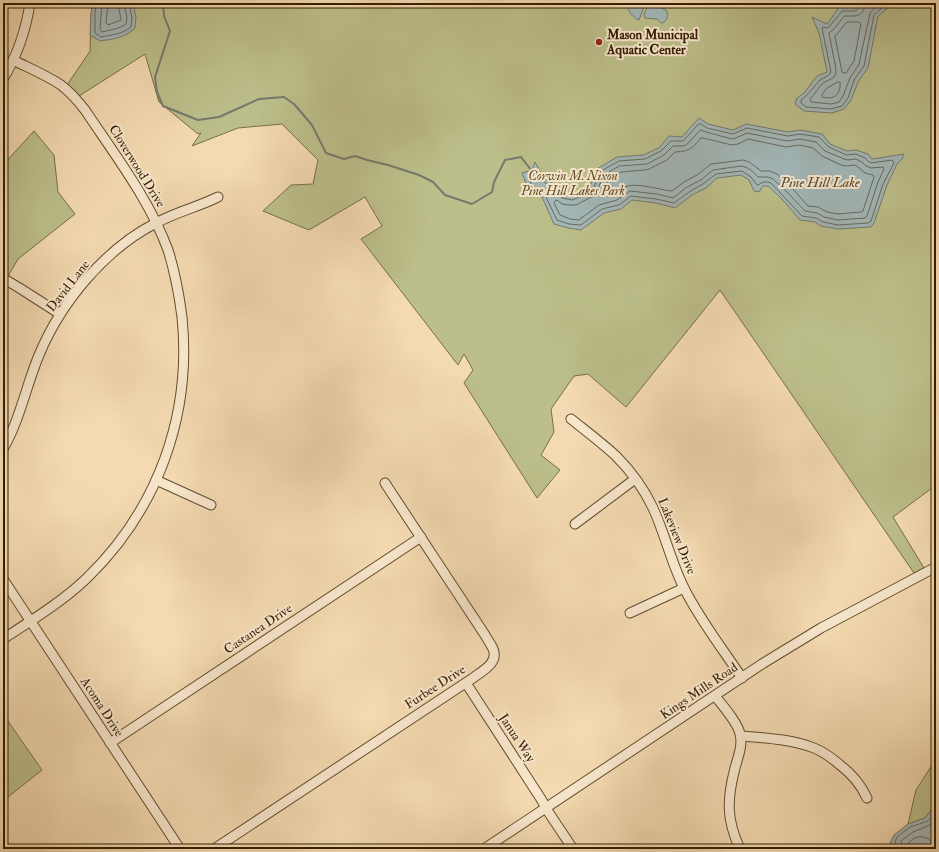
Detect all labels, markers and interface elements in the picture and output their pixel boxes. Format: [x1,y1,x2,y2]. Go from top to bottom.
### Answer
place label: Mason Municipal Aquatic Center [606,27,699,59]
marker: Mason Municipal Aquatic Center [594,37,604,47]
street label: Cloverwood Drive [105,122,169,211]
park label: Corwin M. Nixon Pine Hill Lakes Park [520,168,625,199]
water label: Pine Hill Lake [779,174,860,191]
street label: David Lane [43,257,93,315]
street label: Lakeview Drive [654,495,700,577]
street label: Castanea Drive [221,600,296,658]
street label: Kings Mills Road [657,659,741,723]
street label: Furbee Drive [402,661,469,713]
street label: Acoma Drive [76,673,127,740]
street label: Janua Way [494,710,539,766]

